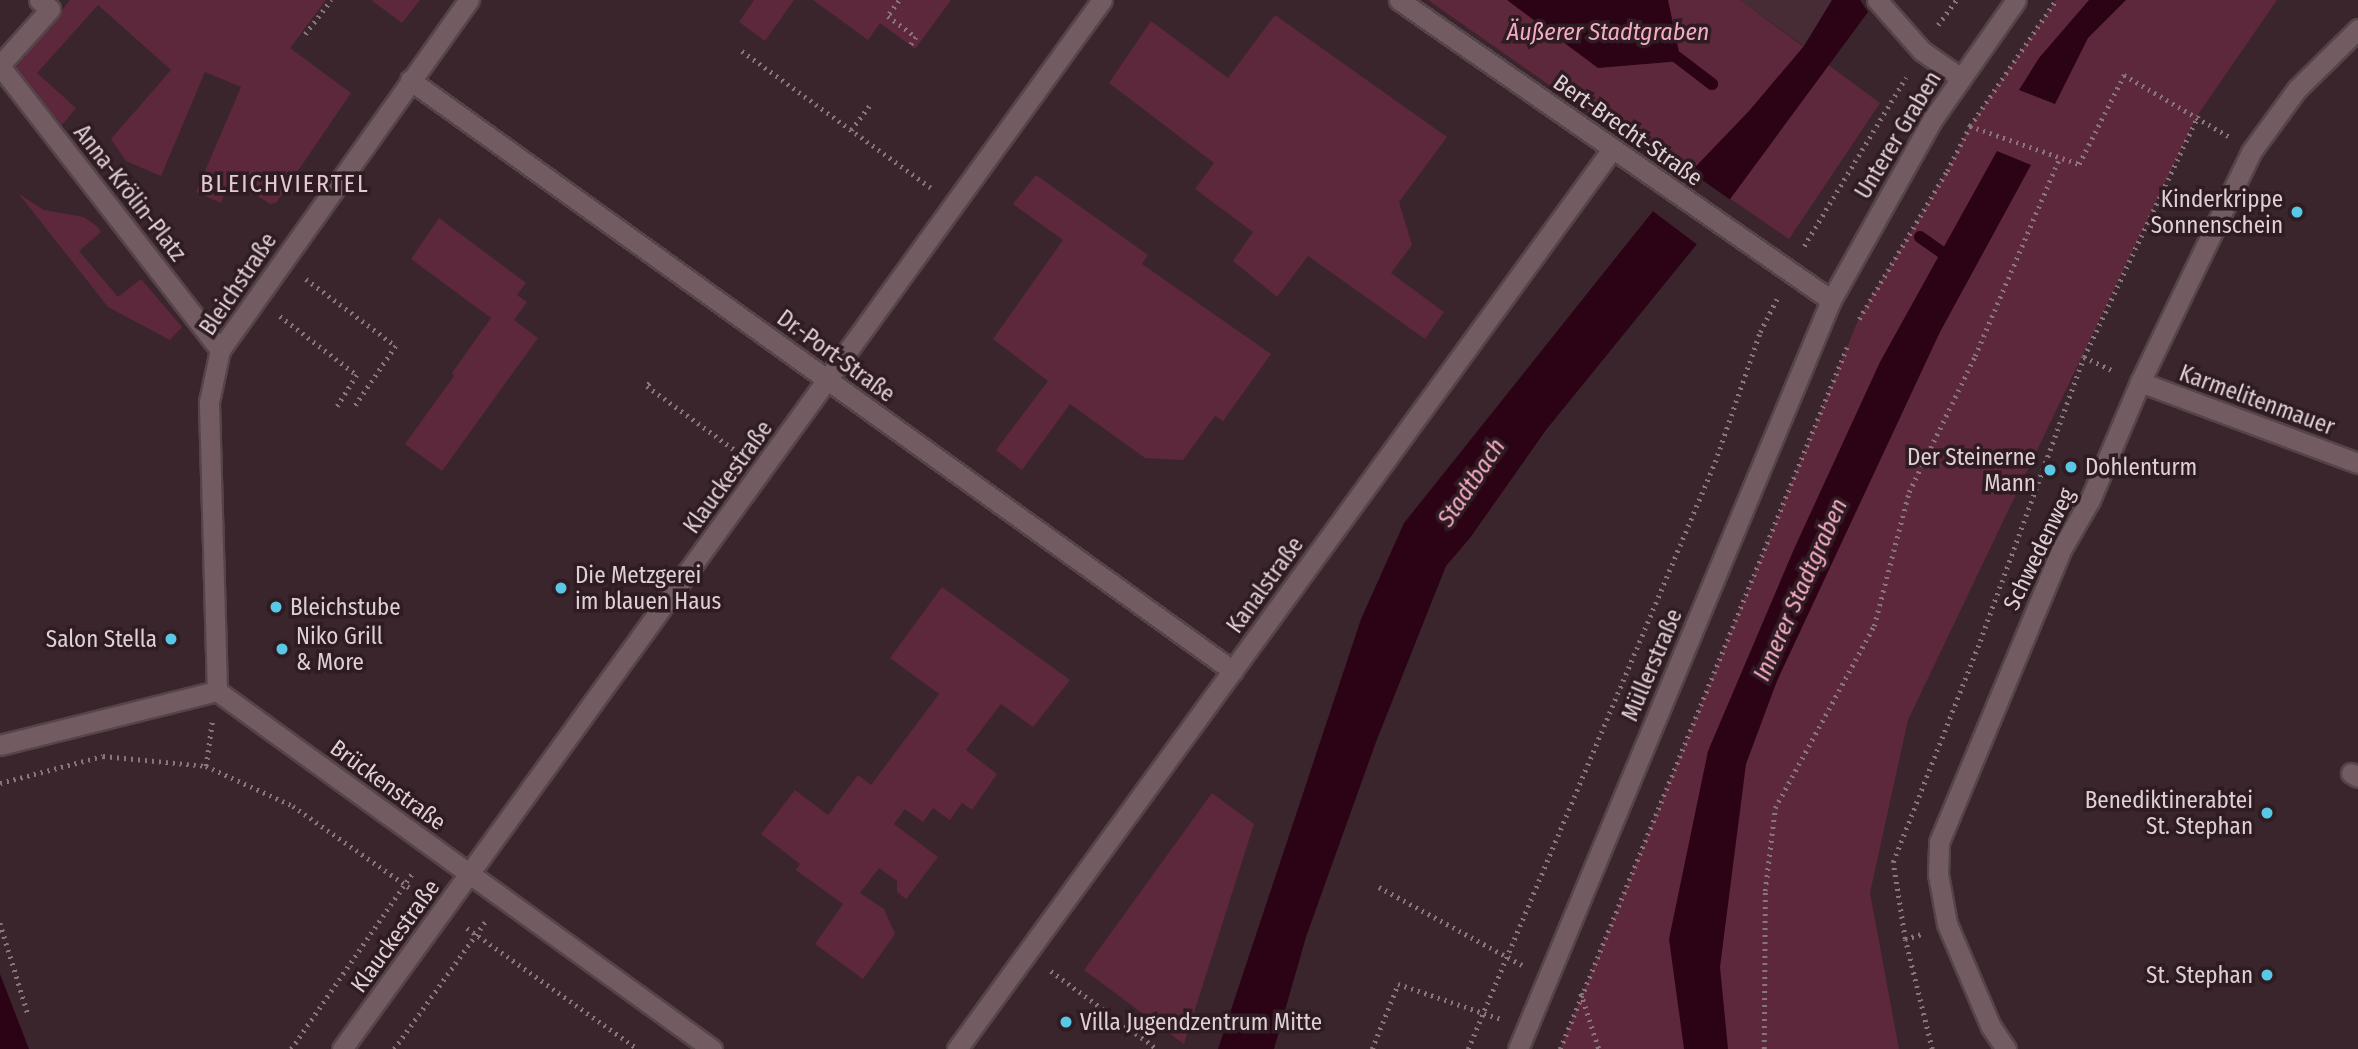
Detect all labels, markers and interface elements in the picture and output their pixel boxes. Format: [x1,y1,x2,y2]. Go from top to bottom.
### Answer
water label: Äußerer Stadtgraben [1507,19,1709,47]
street label: Unterer Graben [1849,66,1947,204]
street label: Bert-Brecht-Straße [1548,68,1708,192]
street label: Anna-Krölin-Platz [68,119,192,267]
district label: BLEICHVIERTEL [202,171,368,199]
place label: Kinderkrippe Sonnenschein [2151,185,2283,239]
marker: Kinderkrippe Sonnenschein [2289,204,2305,220]
street label: Bleichstraße [194,228,282,340]
street label: Dr.-Port-Straße [772,304,900,408]
street label: Karmelitenmauer [2176,359,2338,441]
street label: Klauckestraße [678,415,778,539]
water label: Stadtbach [1432,433,1512,533]
place label: Der Steinerne Mann [1907,443,2036,497]
place label: Dohlenturm [2085,453,2197,481]
marker: Dohlenturm [2063,459,2079,475]
marker: Der Steinerne Mann [2042,462,2058,478]
street label: Schwedenweg [1997,483,2081,615]
water label: Innerer Stadtgraben [1748,494,1854,686]
street label: Kanalstraße [1221,532,1309,638]
place label: Die Metzgerei im blauen Haus [575,561,721,615]
marker: Die Metzgerei im blauen Haus [553,580,569,596]
place label: Bleichstube [290,593,401,621]
marker: Bleichstube [268,599,284,615]
street label: Müllerstraße [1616,605,1688,725]
place label: Niko Grill & More [296,622,383,676]
place label: Salon Stella [46,625,157,653]
marker: Salon Stella [163,631,179,647]
marker: Niko Grill & More [274,641,290,657]
street label: Brückenstraße [325,734,451,836]
place label: Benediktinerabtei St. Stephan [2085,786,2253,840]
marker: Benediktinerabtei St. Stephan [2259,805,2275,821]
street label: Klauckestraße [345,874,445,998]
place label: St. Stephan [2146,961,2253,989]
marker: St. Stephan [2259,967,2275,983]
place label: Villa Jugendzentrum Mitte [1080,1008,1322,1036]
marker: Villa Jugendzentrum Mitte [1058,1014,1074,1030]

